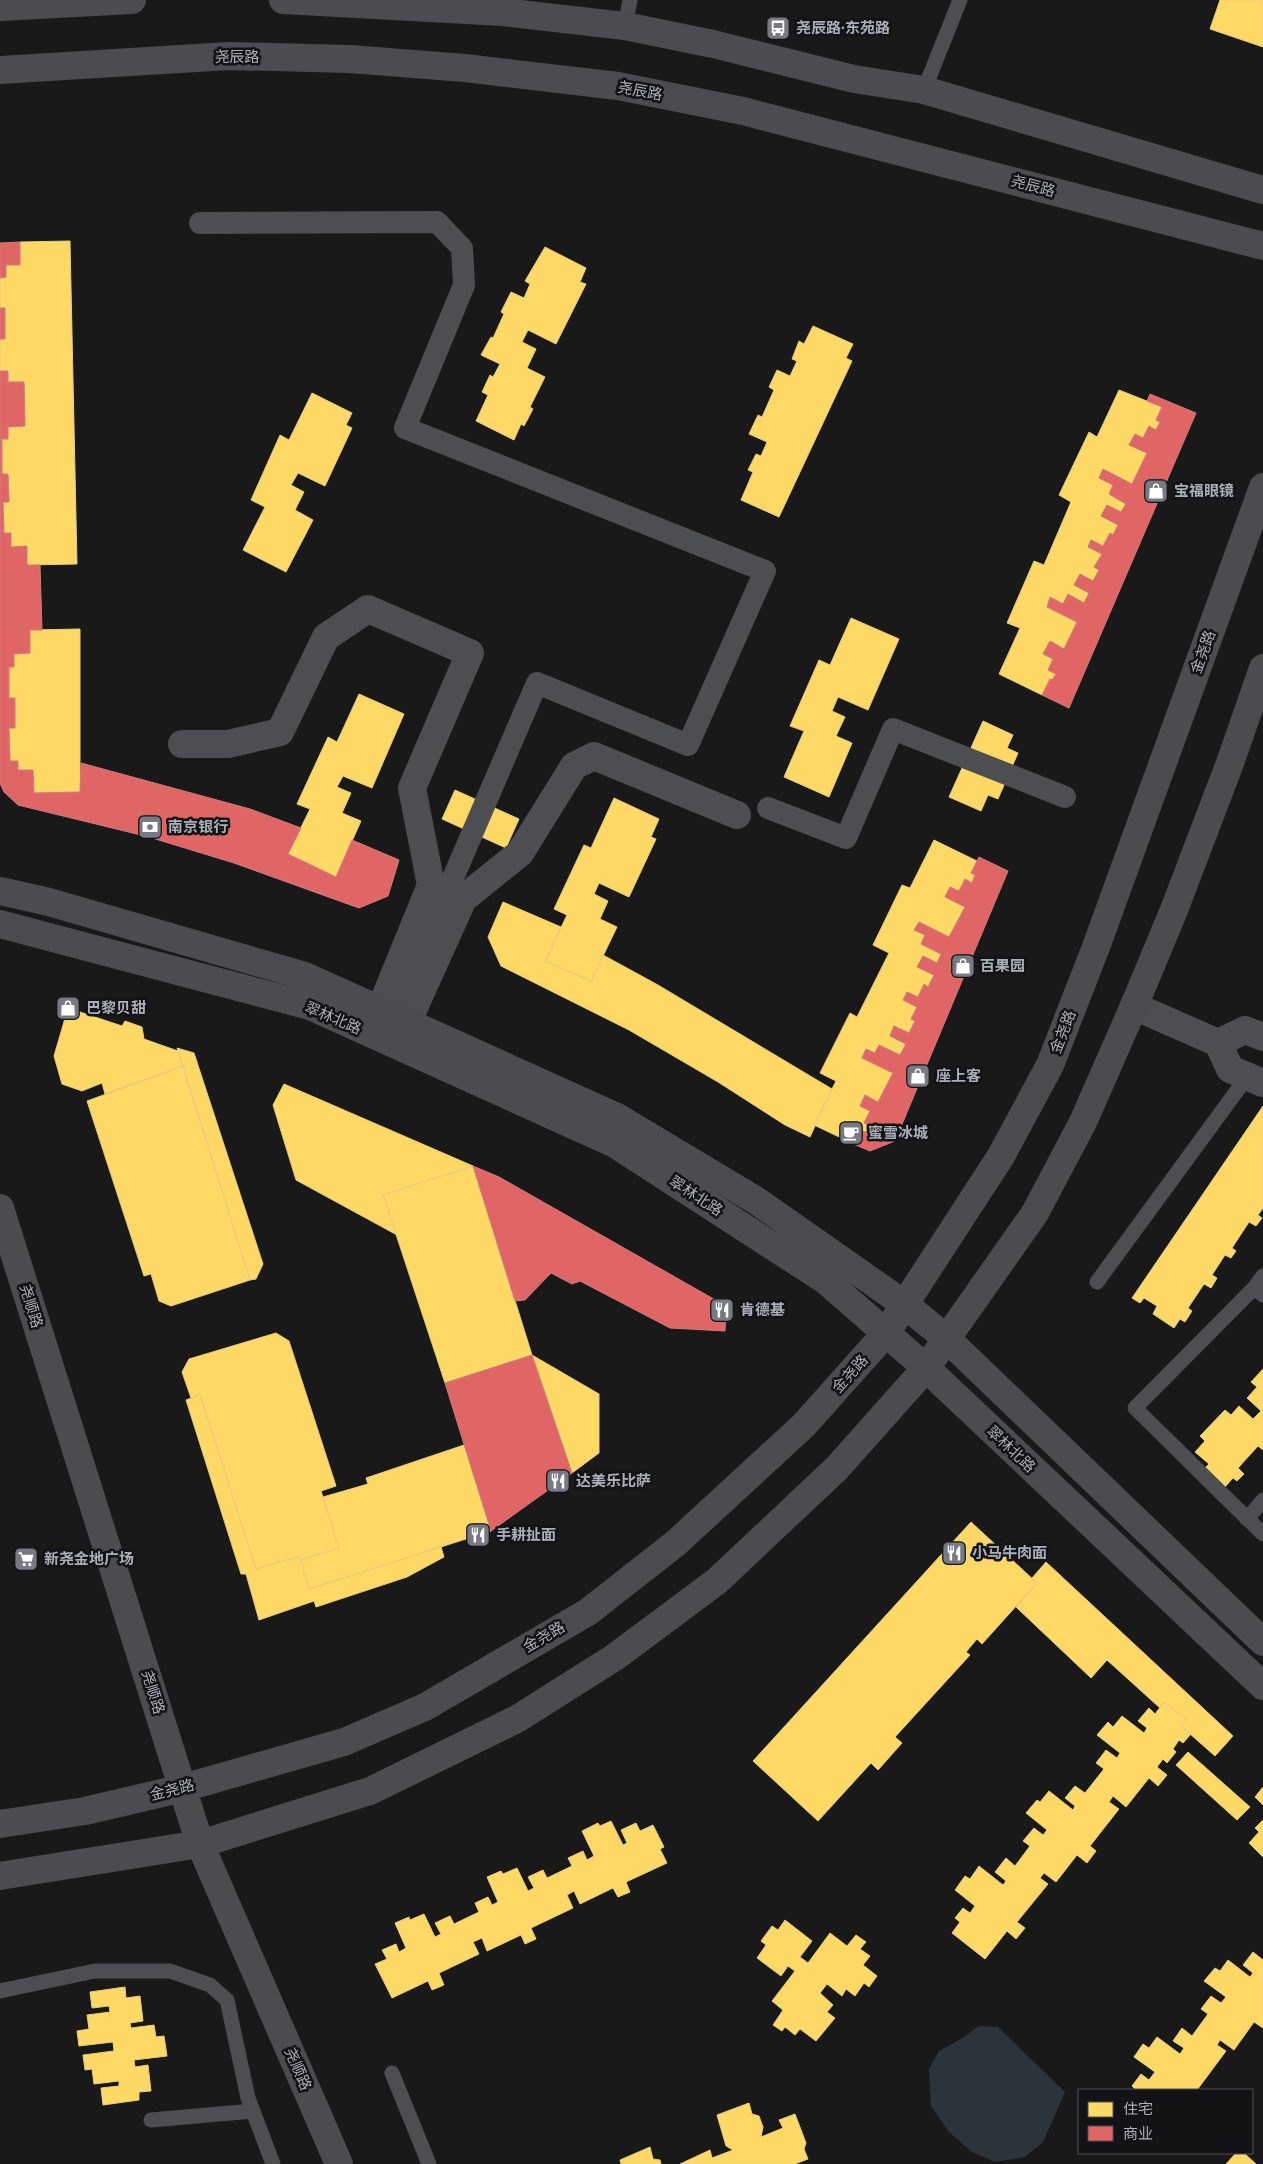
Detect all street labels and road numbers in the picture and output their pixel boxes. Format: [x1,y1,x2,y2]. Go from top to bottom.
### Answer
street label: 尧辰路 [214,48,260,66]
street label: 尧辰路 [616,78,664,104]
street label: 尧辰路 [1009,171,1057,201]
street label: 金尧路 [1187,628,1219,676]
street label: 翠林北路 [302,998,364,1038]
street label: 金尧路 [1047,1008,1079,1056]
street label: 翠林北路 [666,1172,726,1220]
street label: 尧顺路 [16,1282,46,1330]
street label: 金尧路 [828,1351,872,1397]
street label: 翠林北路 [983,1422,1039,1476]
street label: 金尧路 [520,1618,568,1656]
street label: 尧顺路 [138,1668,168,1716]
street label: 金尧路 [148,1776,196,1804]
street label: 尧顺路 [281,2045,315,2093]

